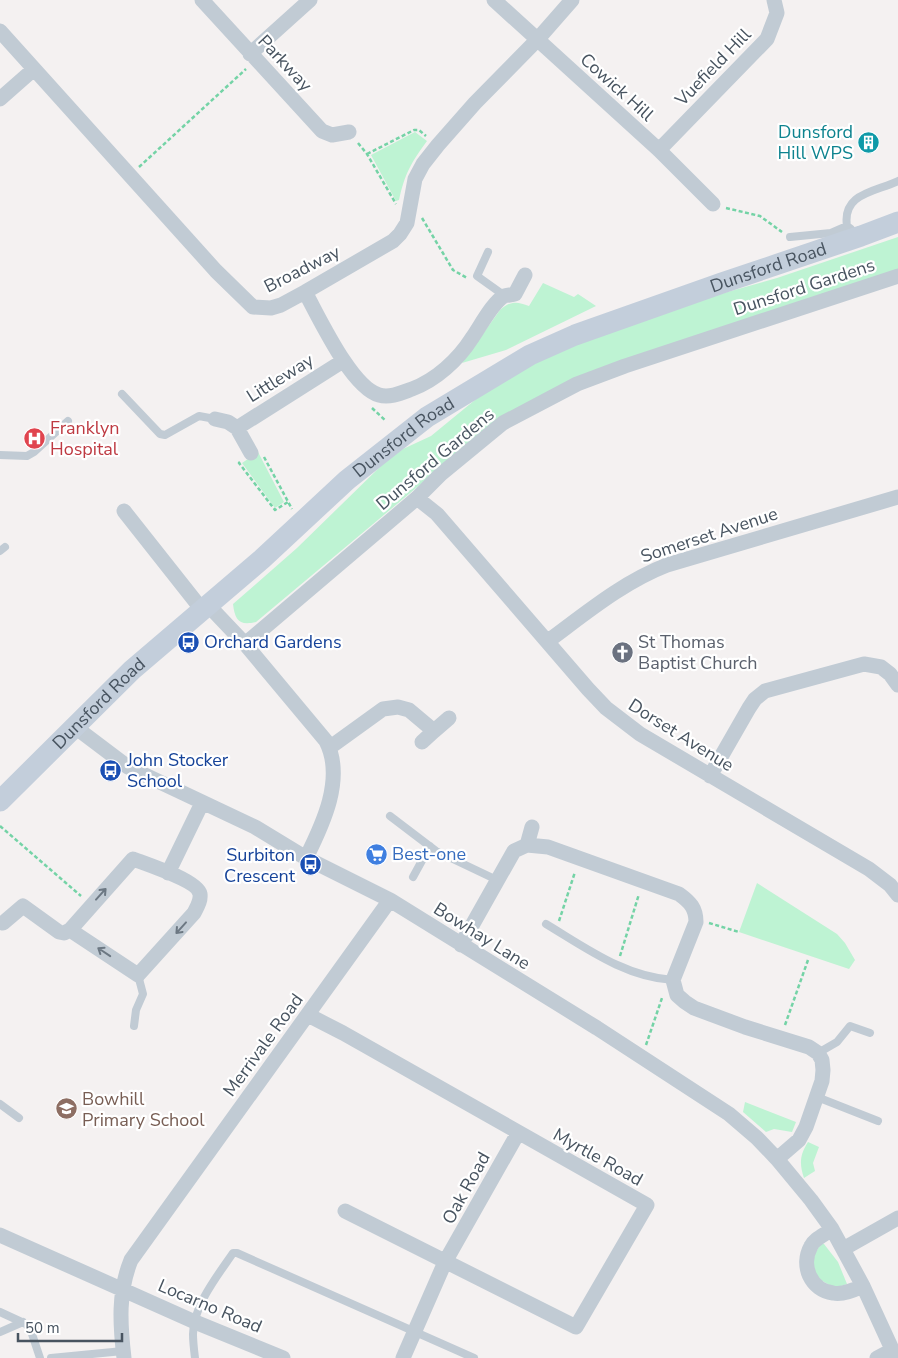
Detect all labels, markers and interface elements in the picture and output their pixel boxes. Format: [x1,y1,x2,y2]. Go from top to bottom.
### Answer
street label: Vuefield Hill [669,22,757,112]
street label: Parkway [253,29,318,97]
street label: Cowick Hill [575,48,659,127]
place label: Dunsford Hill WPS [778,120,853,165]
building icon: Dunsford Hill WPS [857,130,881,154]
street label: Dunsford Road [707,237,830,298]
street label: Broadway [260,239,345,298]
street label: Dunsford Gardens [730,253,878,321]
street label: Littleway [242,348,319,408]
street label: Dunsford Road [348,391,459,483]
street label: Dunsford Gardens [371,402,499,516]
place label: Franklyn Hospital [50,416,119,461]
hospital icon: Franklyn Hospital [22,426,46,450]
street label: Somerset Avenue [637,502,781,568]
bus stop icon: Orchard Gardens [176,630,200,654]
place label: Orchard Gardens [204,630,342,654]
place label: St Thomas Baptist Church [638,630,757,675]
church icon: St Thomas Baptist Church [610,640,634,664]
street label: Dunsford Road [47,652,150,754]
street label: Dorset Avenue [624,693,738,777]
place label: John Stocker School [126,748,229,793]
bus stop icon: John Stocker School [99,758,123,782]
supermarket icon: Best-one [364,842,388,866]
place label: Best-one [392,842,466,866]
place label: Surbiton Crescent [224,843,296,888]
bus stop icon: Surbiton Crescent [299,853,323,877]
one-way arrow [96,888,107,901]
street label: Bowhay Lane [429,897,535,975]
one-way arrow [175,921,186,934]
one-way arrow [97,947,111,957]
street label: Merrivale Road [217,989,309,1101]
place label: Bowhill Primary School [82,1087,205,1132]
school or university icon: Bowhill Primary School [54,1097,78,1121]
street label: Myrtle Road [549,1122,647,1192]
street label: Oak Road [436,1148,496,1228]
street label: Locarno Road [154,1273,266,1339]
scale bar [18,1310,121,1342]
text: 50 m [25,1318,60,1338]

